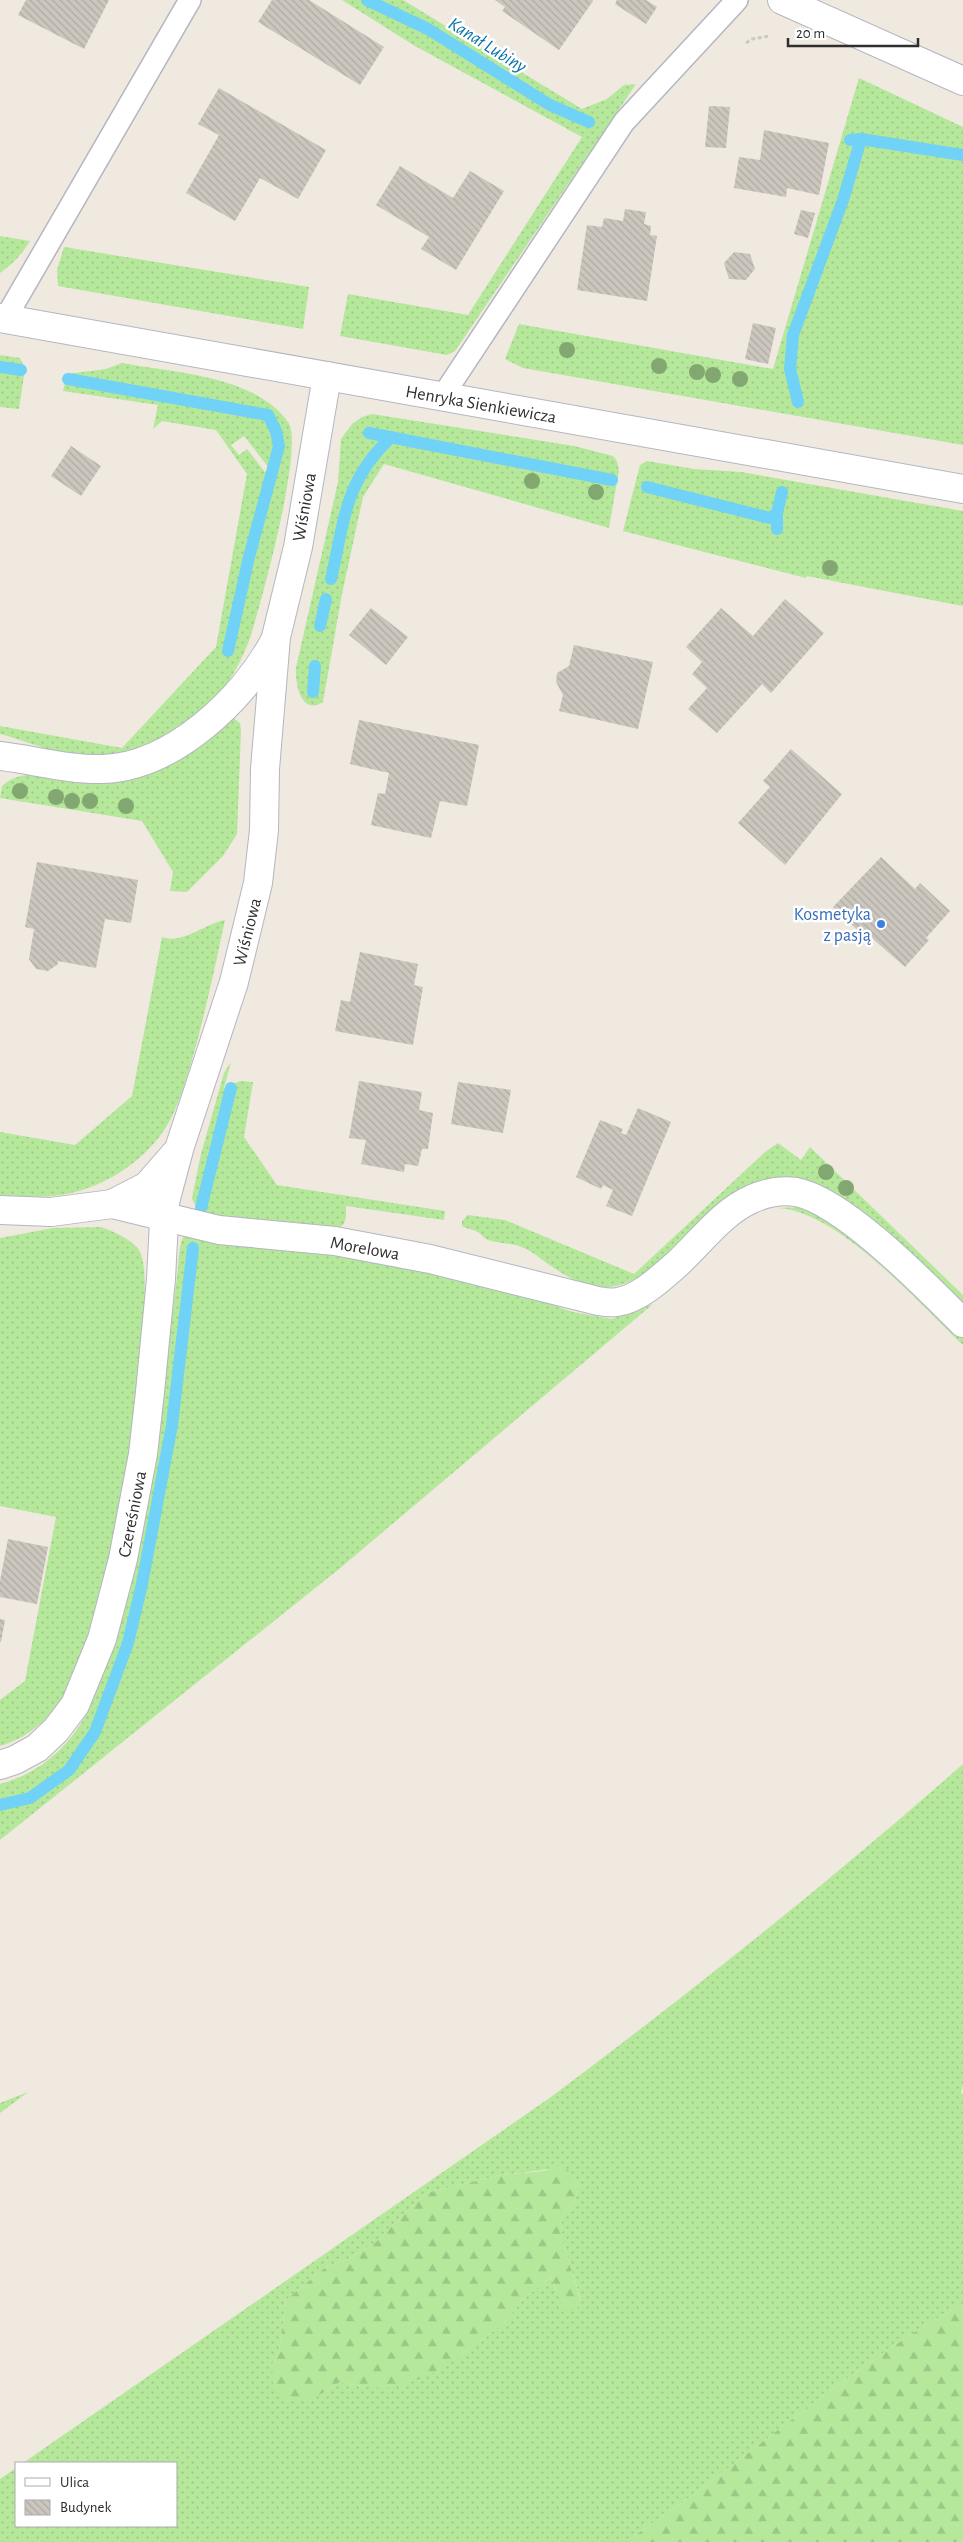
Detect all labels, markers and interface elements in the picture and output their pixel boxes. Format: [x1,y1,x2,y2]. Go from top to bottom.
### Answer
water label: Kanał Lubiny [445,14,530,77]
scale bar [788,15,918,47]
text: 20 m [796,26,825,41]
street label: Henryka Sienkiewicza [404,383,558,427]
street label: Wiśniowa [290,471,320,543]
street label: Wiśniowa [231,896,265,968]
place label: Kosmetyka z pasją [794,906,872,945]
marker: Kosmetyka z pasją [875,918,887,930]
street label: Morelowa [329,1234,401,1264]
street label: Czereśniowa [116,1469,150,1559]
legend [15,2462,178,2527]
text: Ulica [60,2475,89,2490]
text: Budynek [60,2500,112,2515]

